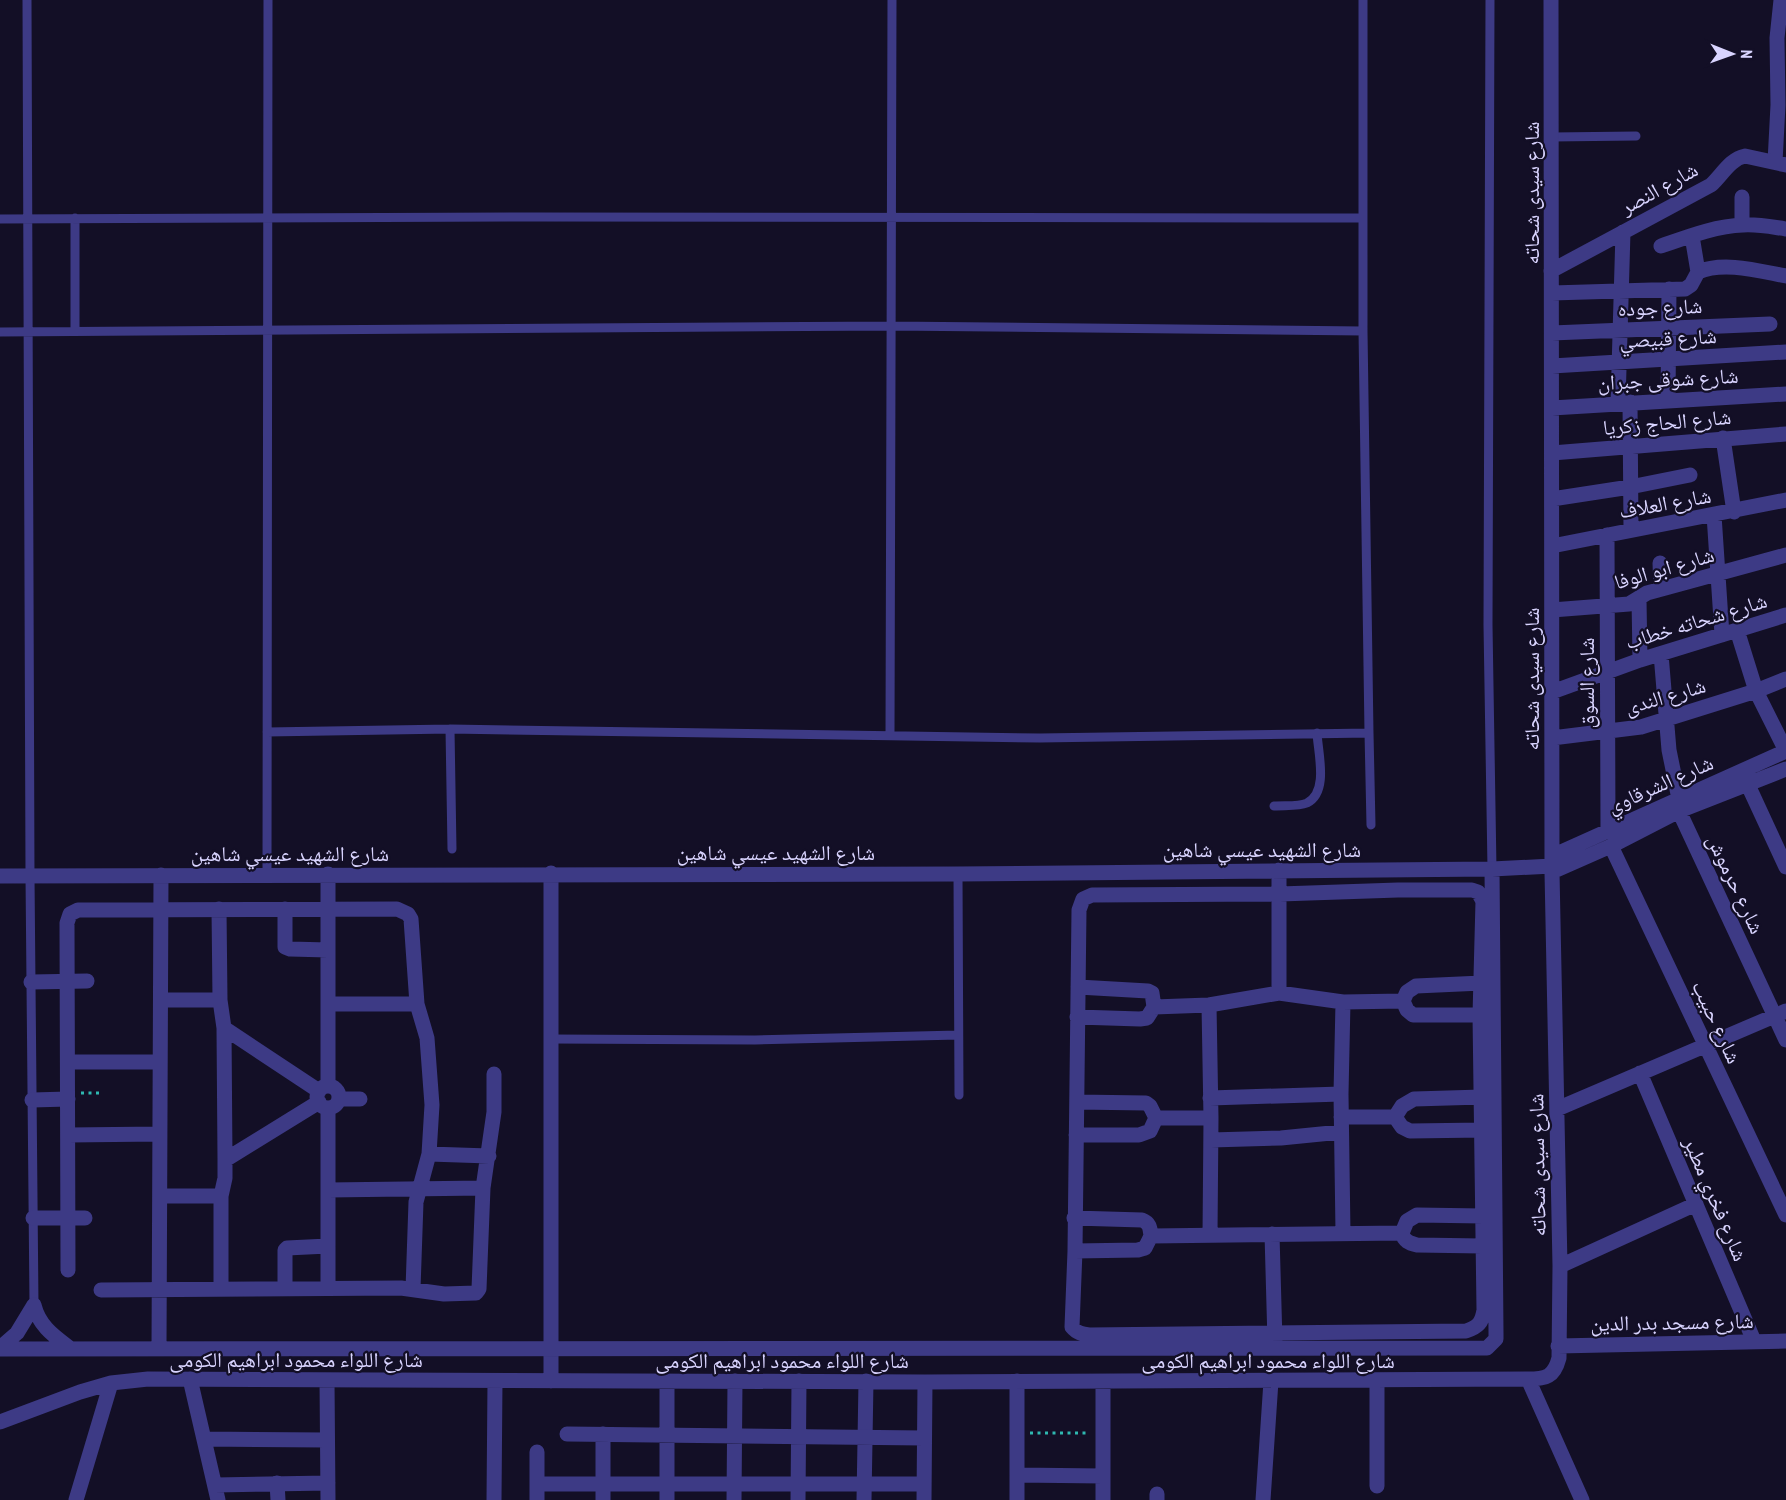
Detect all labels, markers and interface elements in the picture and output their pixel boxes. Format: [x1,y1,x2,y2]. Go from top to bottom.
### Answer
north arrow [1702,24,1762,84]
text: N [1737,50,1757,59]
street label: شارع سيدى شحاته [1518,122,1545,264]
street label: شارع النصر [1615,156,1703,221]
street label: شارع جوده [1617,292,1703,322]
street label: شارع قبيصي [1619,322,1718,357]
street label: شارع شوقى جبران [1597,362,1739,396]
street label: شارع الحاج زكريا [1602,403,1732,441]
street label: شارع العلاف [1617,482,1713,524]
street label: شارع ابو الوفا [1611,541,1717,595]
street label: شارع شحاته خطاب [1622,587,1770,655]
street label: شارع سيدى شحاته [1518,608,1545,750]
street label: شارع السوق [1573,637,1600,729]
street label: شارع الندى [1621,672,1709,720]
street label: شارع الشرقاوي [1603,749,1719,822]
street label: شارع حرموش [1701,830,1771,938]
street label: شارع الشهيد عيسي شاهين [1163,836,1361,866]
street label: شارع الشهيد عيسي شاهين [677,839,875,869]
street label: شارع الشهيد عيسي شاهين [191,840,389,870]
street label: شارع حبيب [1686,976,1748,1068]
street label: شارع سيدى شحاته [1522,1093,1552,1237]
street label: شارع فخري مطير [1674,1132,1754,1266]
street label: شارع مسجد بدر الدين [1590,1307,1754,1337]
street label: شارع اللواء محمود ابراهيم الكومى [169,1346,423,1374]
street label: شارع اللواء محمود ابراهيم الكومى [655,1347,909,1375]
street label: شارع اللواء محمود ابراهيم الكومى [1141,1347,1395,1375]

